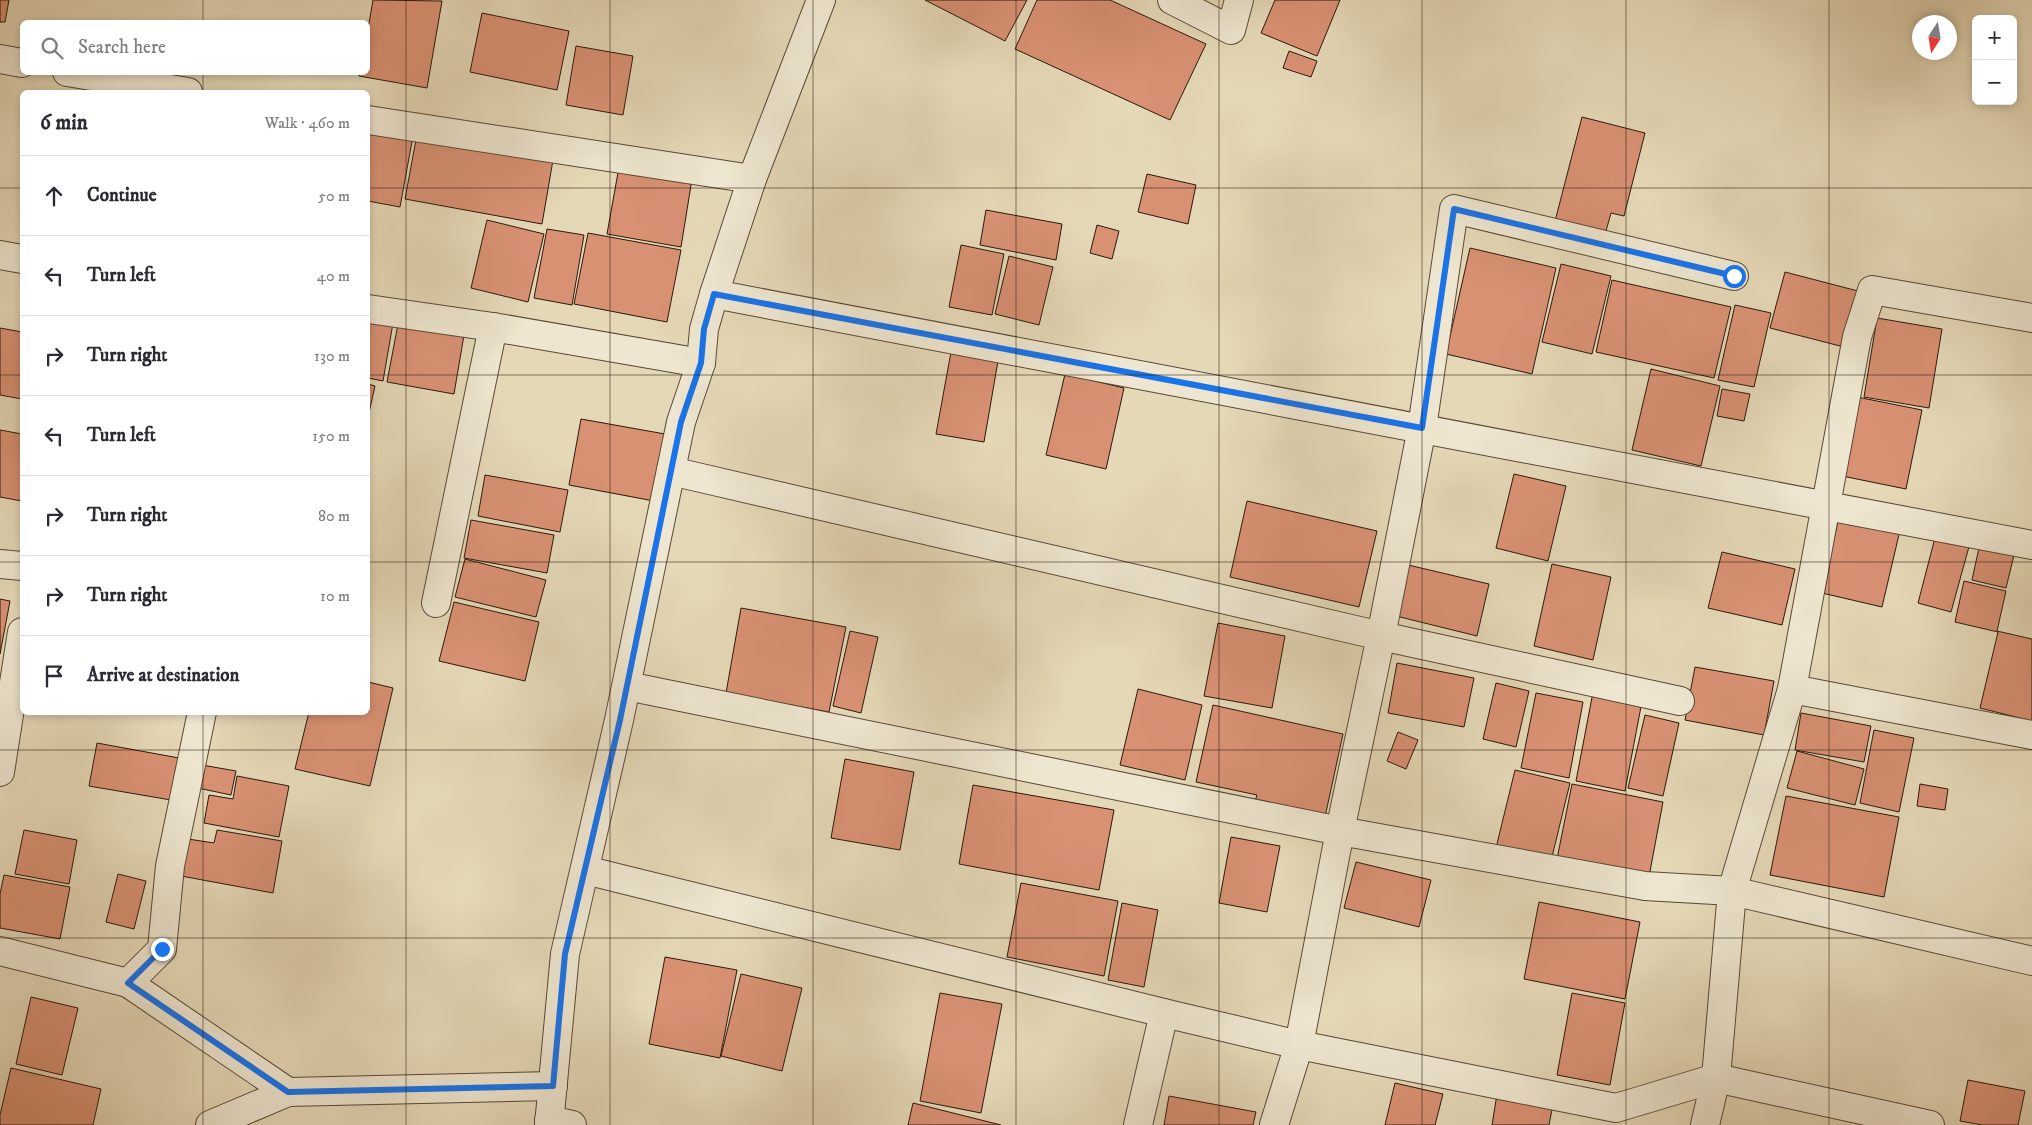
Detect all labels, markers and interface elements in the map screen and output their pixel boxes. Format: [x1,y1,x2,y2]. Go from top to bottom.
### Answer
north arrow [1912,15,1957,60]
map controls [1972,15,2017,105]
button: + [1972,15,2017,60]
search box [20,20,370,75]
icon: search [38,34,66,62]
text: Search here [78,36,166,59]
button: − [1972,60,2017,105]
text: 6 min [40,110,88,136]
text: Walk · 460 m [264,113,350,133]
icon: ahead [40,182,68,210]
text: Continue [87,184,157,207]
text: 50 m [318,186,350,206]
icon: left [40,262,68,290]
text: Turn left [87,264,156,287]
route start [1723,265,1746,288]
text: 40 m [317,266,350,286]
icon: right [40,342,68,370]
text: Turn right [87,344,167,367]
text: 130 m [314,346,350,366]
icon: left [40,422,68,450]
text: Turn left [87,424,156,447]
text: 150 m [312,426,350,446]
icon: right [40,502,68,530]
text: Turn right [87,504,167,527]
text: 80 m [318,506,350,526]
icon: right [40,582,68,610]
text: Turn right [87,584,167,607]
text: 10 m [320,586,350,606]
icon: arrive [40,662,68,690]
text: Arrive at destination [87,664,239,687]
route end [151,938,174,961]

